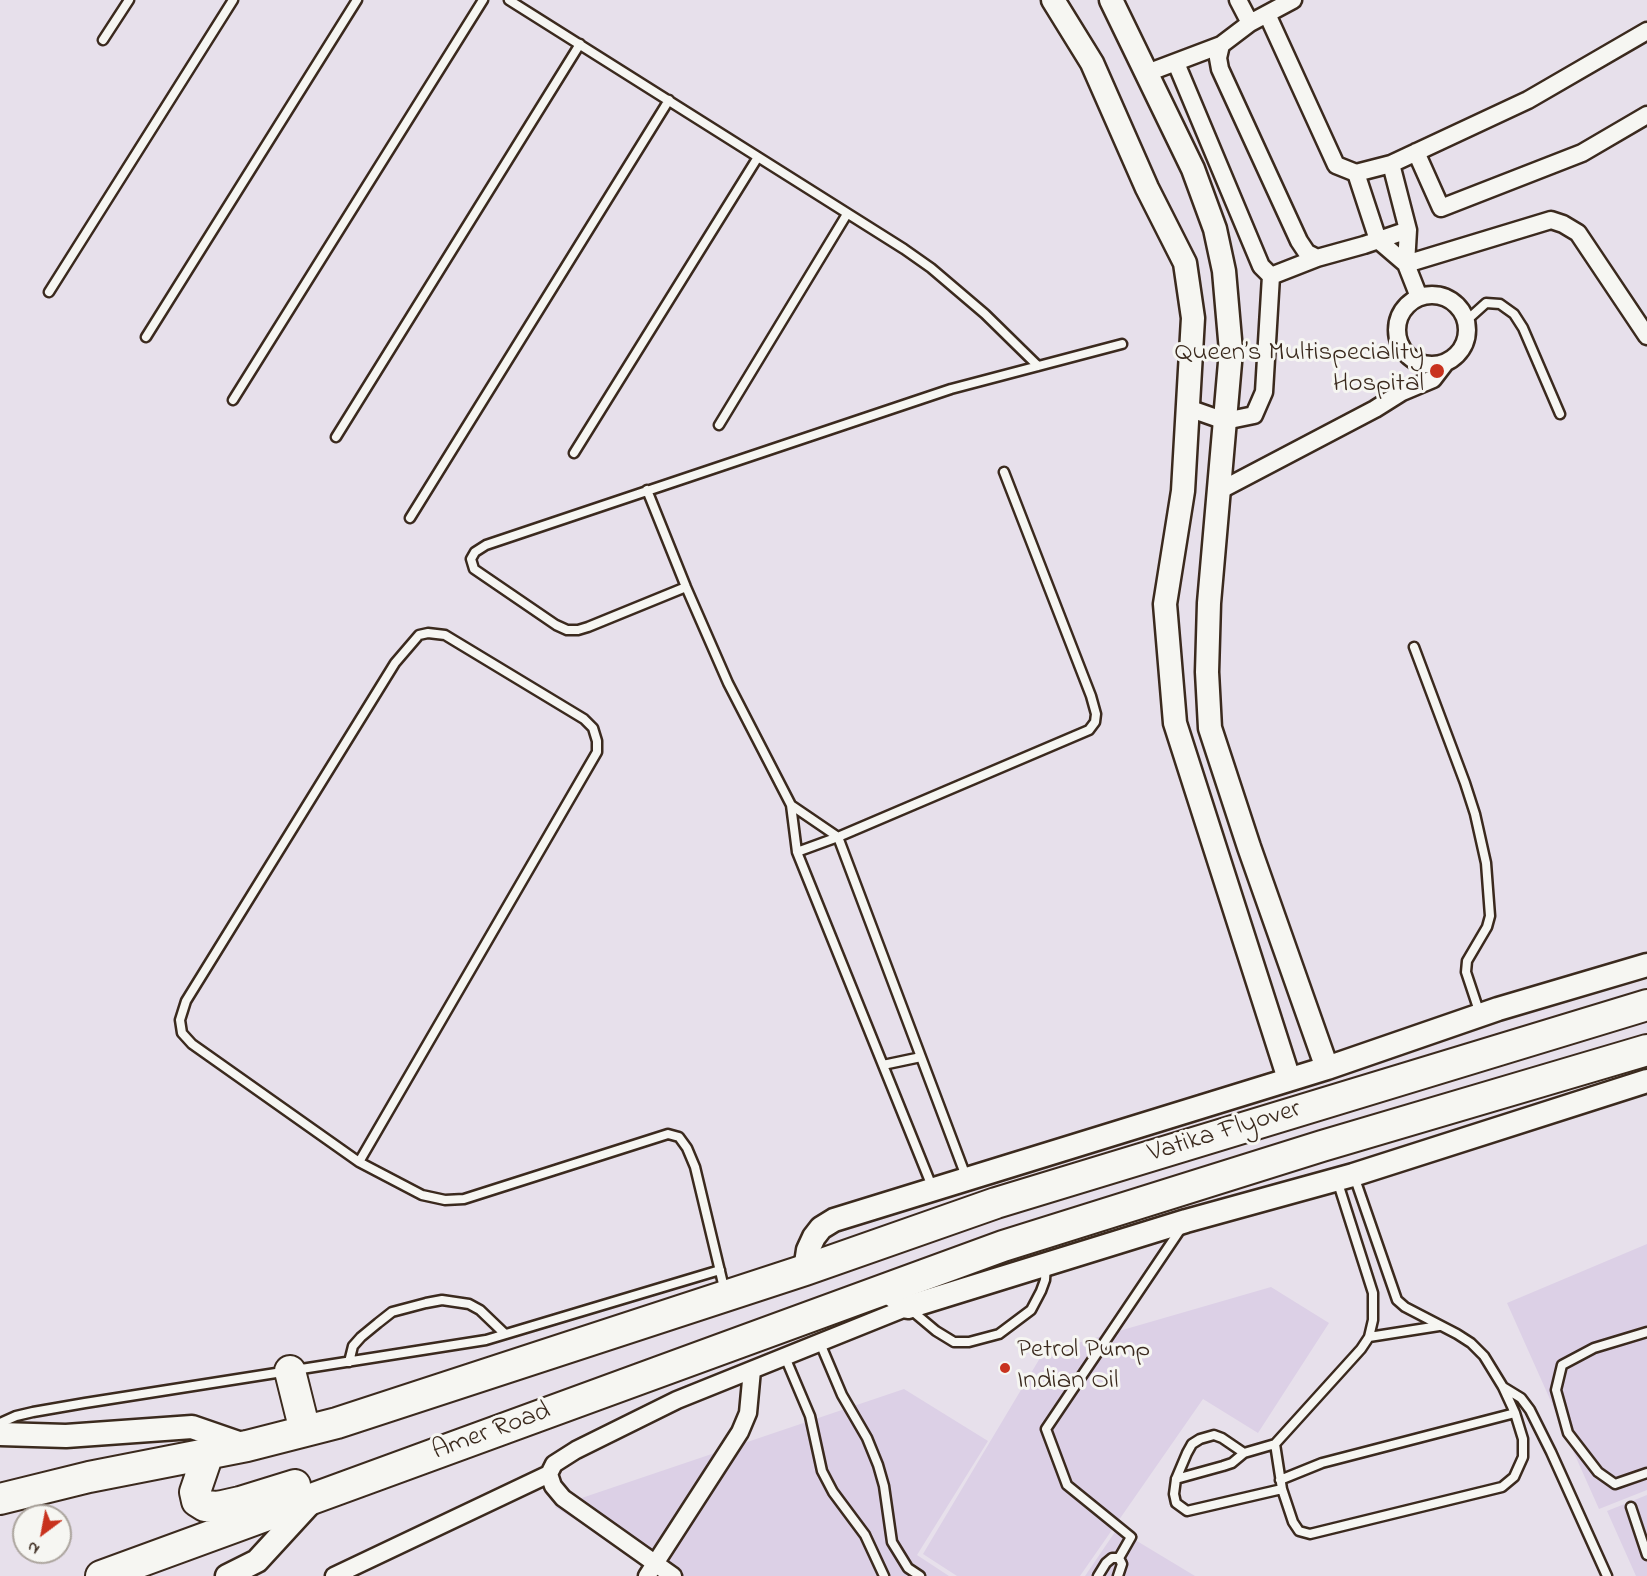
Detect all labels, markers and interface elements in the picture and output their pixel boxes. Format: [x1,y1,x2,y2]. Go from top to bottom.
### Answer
place label: Queen’s Multispeciality Hospital [1175,339,1424,402]
marker: Queen’s Multispeciality Hospital [1428,362,1446,380]
street label: Vatika Flyover [1145,1094,1305,1172]
place label: Petrol Pump Indian Oil [1017,1336,1150,1399]
marker: Petrol Pump Indian Oil [998,1361,1012,1375]
street label: Amer Road [428,1397,556,1469]
north arrow [12,1504,72,1564]
text: N [23,1535,44,1561]

